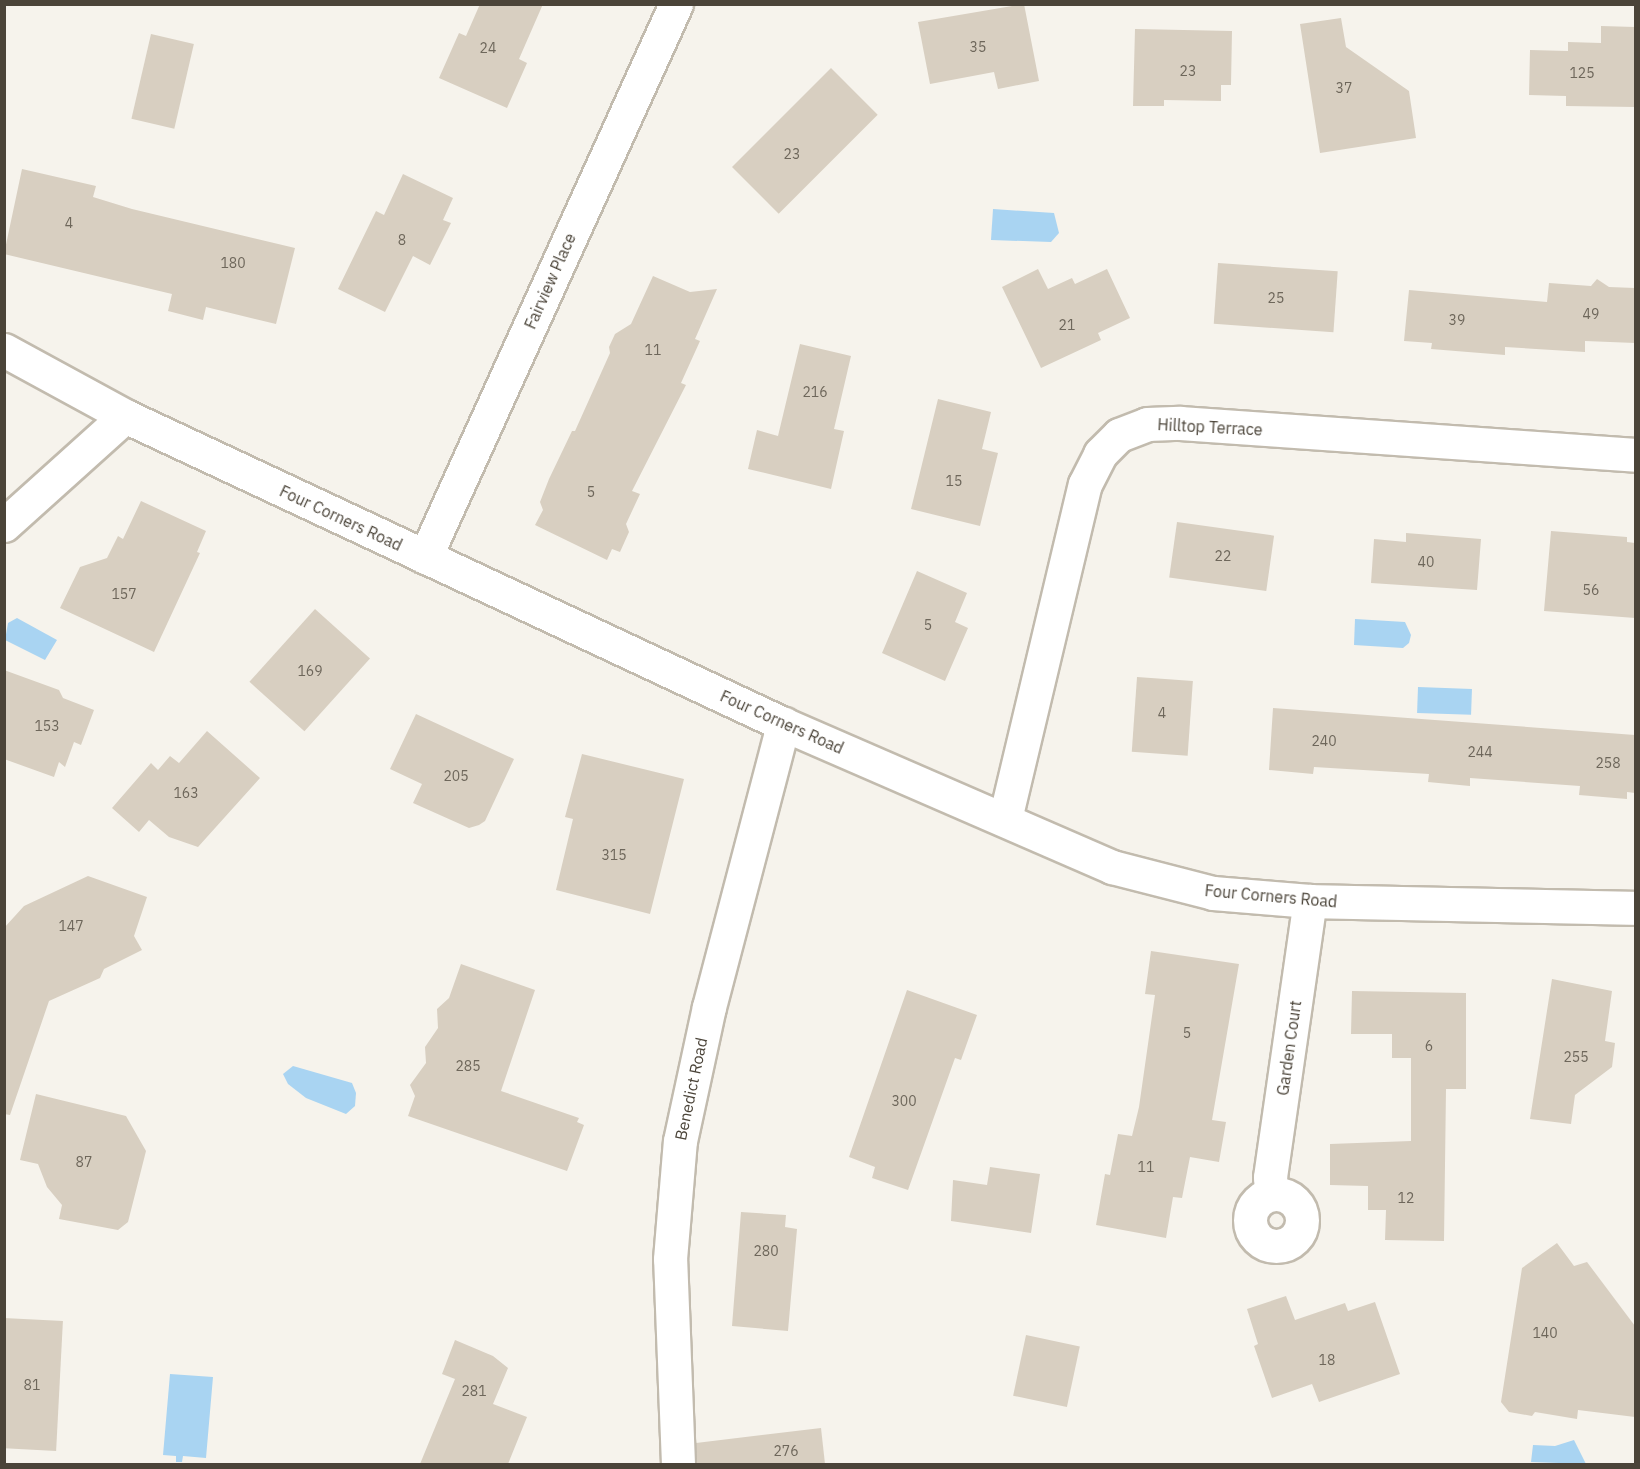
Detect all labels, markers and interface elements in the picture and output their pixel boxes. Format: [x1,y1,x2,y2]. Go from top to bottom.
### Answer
house number: 35 [970,39,986,55]
house number: 24 [480,40,496,56]
house number: 23 [1180,63,1196,79]
house number: 125 [1569,65,1595,81]
house number: 37 [1336,80,1352,96]
house number: 23 [784,146,800,162]
house number: 4 [65,215,73,231]
street label: Fairview Place [520,230,580,332]
house number: 8 [398,232,406,248]
house number: 180 [220,255,246,271]
house number: 25 [1268,290,1284,306]
house number: 49 [1583,306,1599,322]
house number: 39 [1449,312,1465,328]
house number: 21 [1059,317,1075,333]
house number: 11 [645,342,661,358]
house number: 216 [802,384,828,400]
street label: Hilltop Terrace [1157,415,1263,439]
house number: 15 [946,473,962,489]
street label: Four Corners Road [277,481,405,555]
house number: 5 [587,484,595,500]
house number: 22 [1215,548,1231,564]
house number: 40 [1418,554,1434,570]
house number: 56 [1583,582,1599,598]
house number: 157 [111,586,137,602]
house number: 5 [924,617,932,633]
house number: 169 [297,663,323,679]
street label: Four Corners Road [717,686,847,758]
house number: 4 [1158,705,1166,721]
house number: 153 [34,718,60,734]
house number: 240 [1311,733,1337,749]
house number: 244 [1467,744,1493,760]
house number: 258 [1595,755,1621,771]
house number: 205 [443,768,469,784]
house number: 163 [173,785,199,801]
house number: 315 [601,847,627,863]
street label: Four Corners Road [1204,881,1338,911]
house number: 147 [58,918,84,934]
street label: Garden Court [1273,999,1305,1097]
house number: 5 [1183,1025,1191,1041]
street label: Benedict Road [671,1036,711,1142]
house number: 6 [1425,1038,1433,1054]
house number: 255 [1563,1049,1589,1065]
house number: 285 [455,1058,481,1074]
house number: 300 [891,1093,917,1109]
house number: 87 [76,1154,92,1170]
house number: 11 [1138,1159,1154,1175]
house number: 12 [1398,1190,1414,1206]
house number: 280 [753,1243,779,1259]
house number: 140 [1532,1325,1558,1341]
house number: 18 [1319,1352,1335,1368]
house number: 81 [24,1377,40,1393]
house number: 281 [461,1383,487,1399]
house number: 276 [773,1443,799,1459]

